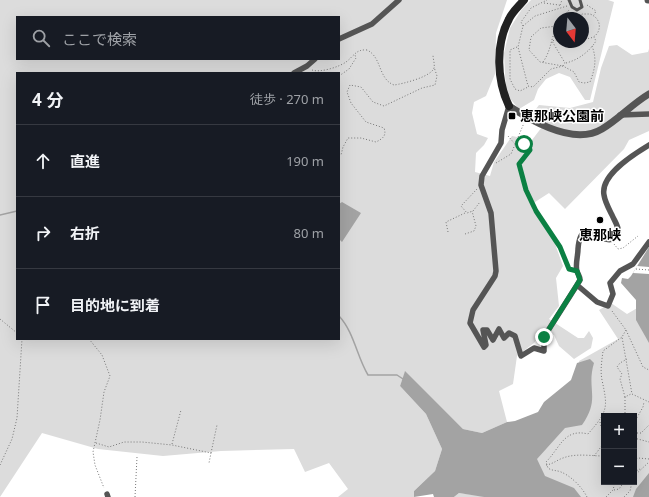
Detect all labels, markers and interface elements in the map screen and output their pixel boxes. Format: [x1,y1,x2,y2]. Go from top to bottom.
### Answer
north arrow [553,12,589,48]
search box [16,16,340,60]
icon: search [30,27,52,49]
text: ここで検索 [62,29,137,49]
text: 4 分 [32,88,63,111]
text: 徒歩 · 270 m [250,90,324,108]
place label: 恵那峡公園前 [520,106,604,125]
marker: 恵那峡公園前 [507,111,517,121]
route start [515,135,533,153]
icon: ahead [32,150,54,172]
text: 直進 [70,151,100,171]
text: 190 m [286,152,324,170]
marker: 恵那峡 [595,215,605,225]
icon: right [32,222,54,244]
text: 右折 [70,223,100,243]
text: 80 m [294,224,324,242]
place label: 恵那峡 [579,225,621,244]
icon: arrive [32,294,54,316]
text: 目的地に到着 [70,295,160,315]
route end [535,328,553,346]
map controls [601,413,637,485]
button: + [601,413,637,449]
button: − [601,449,637,485]

